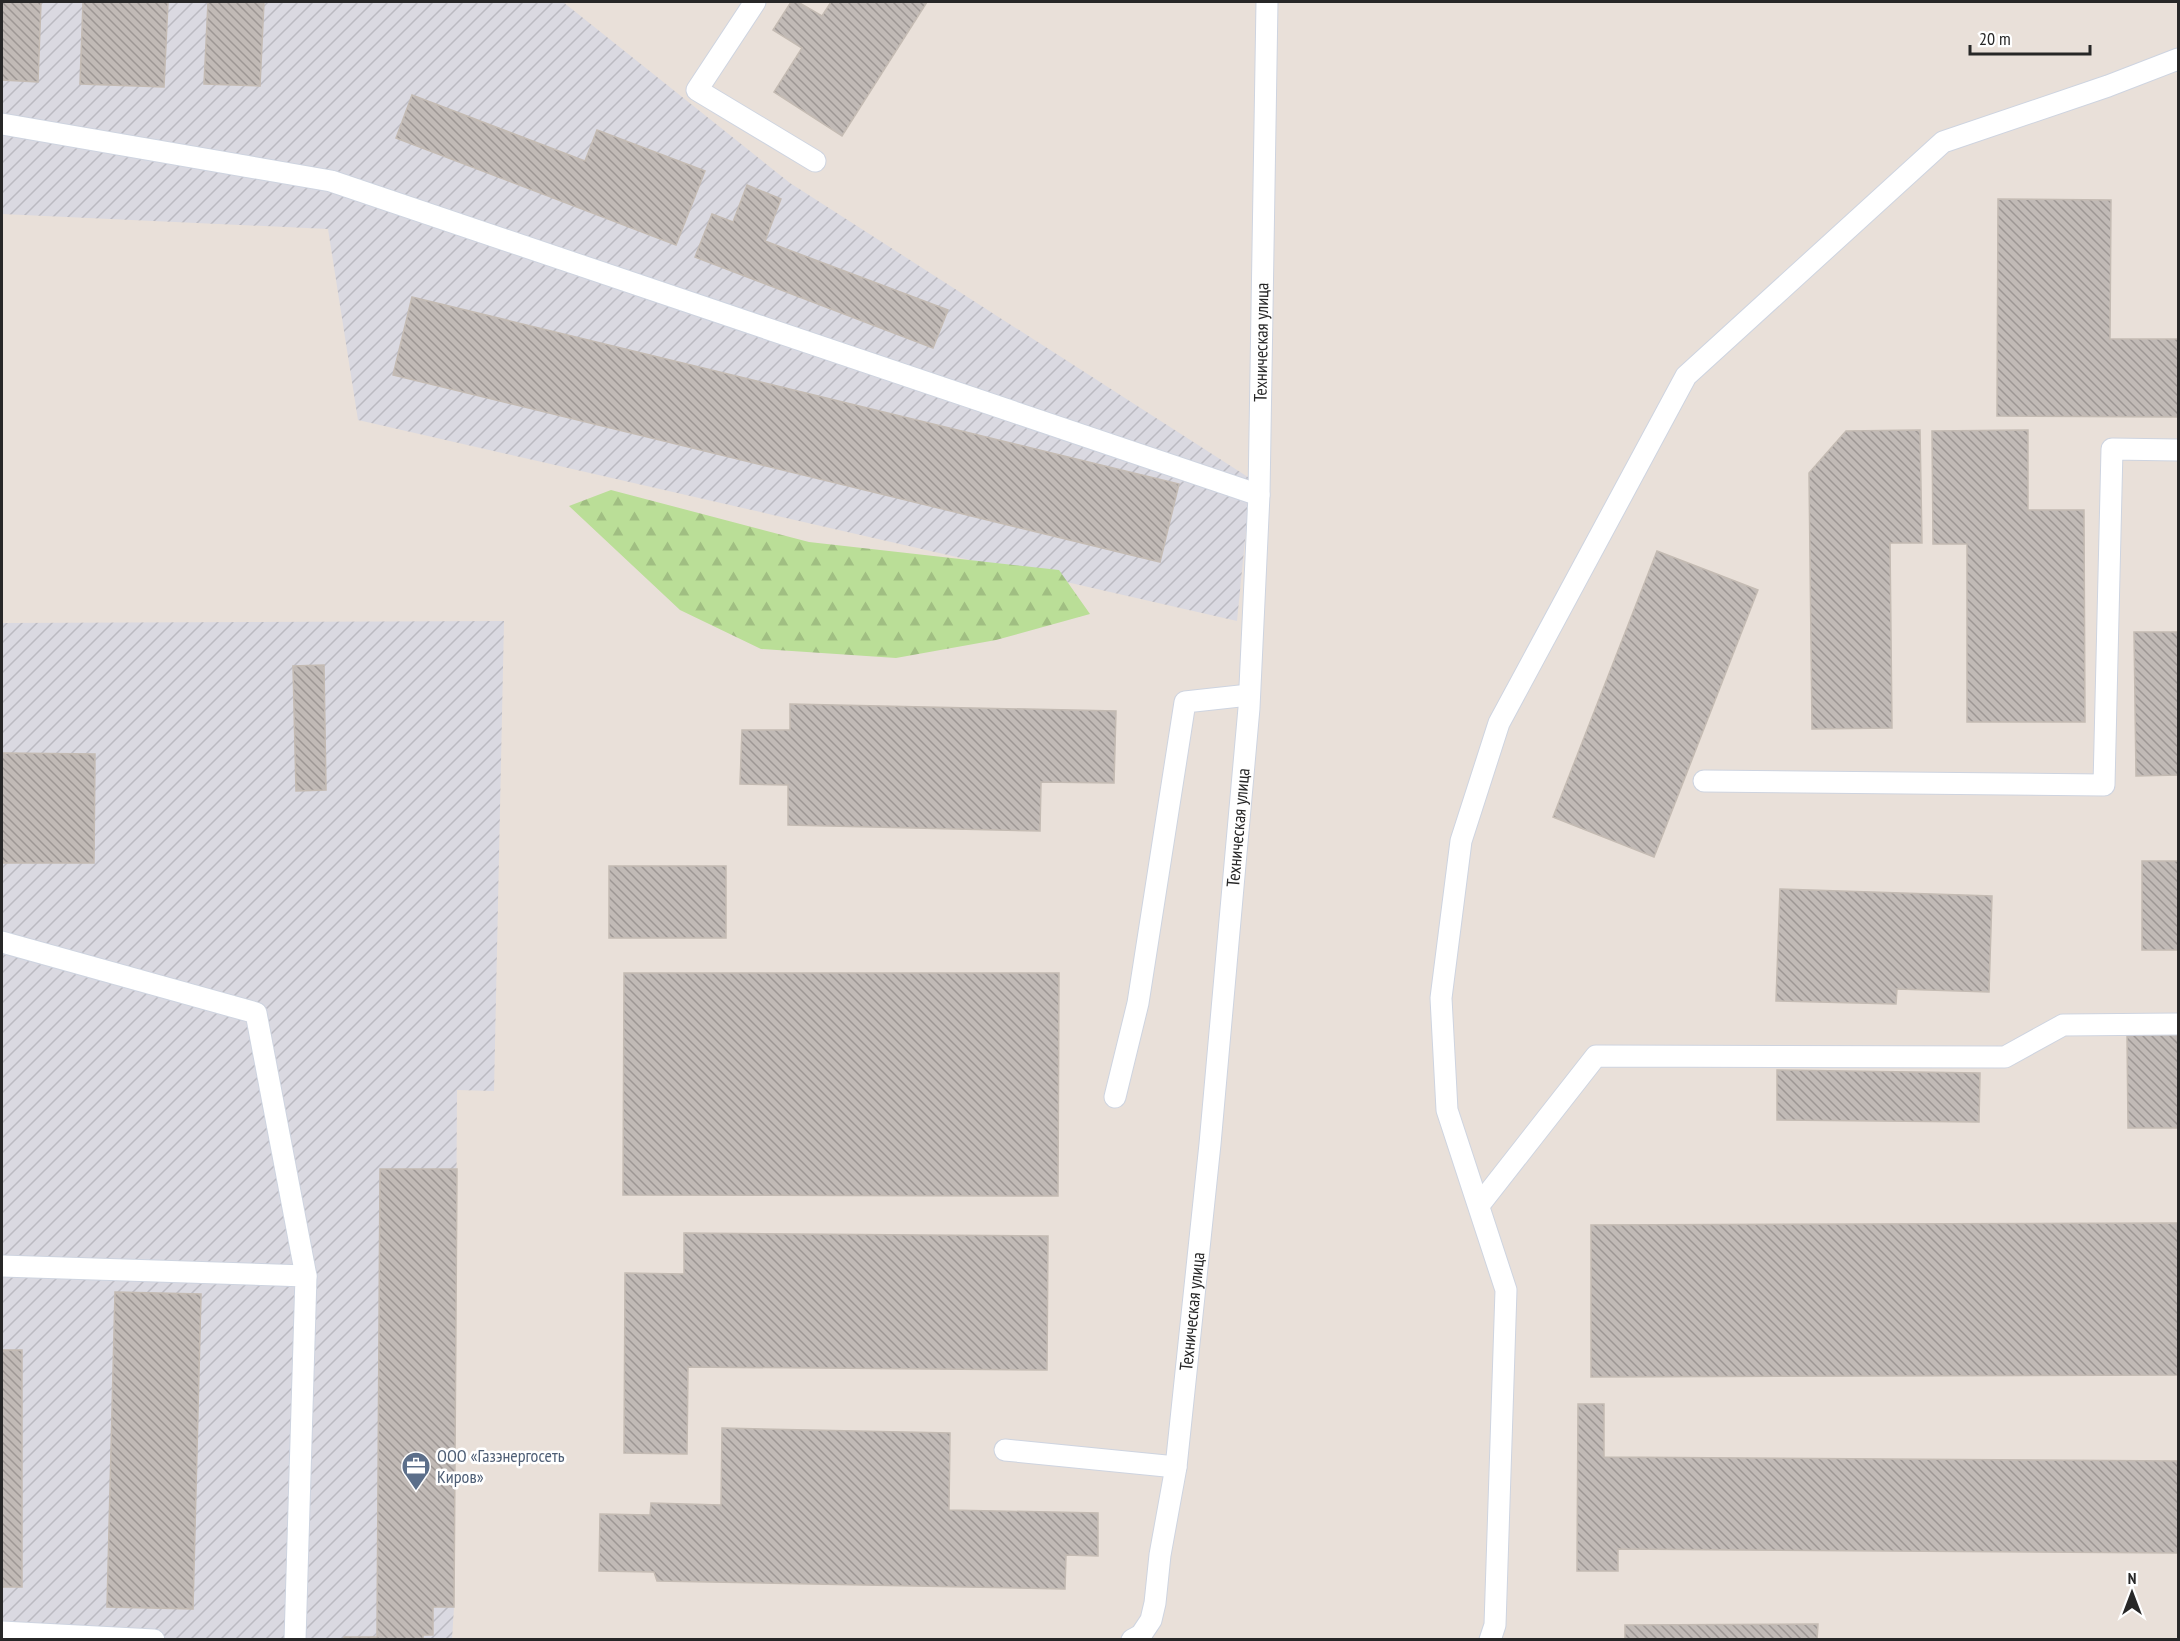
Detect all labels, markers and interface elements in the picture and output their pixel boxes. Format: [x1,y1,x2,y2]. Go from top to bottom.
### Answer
scale bar [1970,18,2090,56]
text: 20 m [1979,27,2011,50]
street label: Техническая улица [1249,282,1273,402]
street label: Техническая улица [1221,767,1255,888]
street label: Техническая улица [1174,1251,1210,1372]
place label: ООО «Газэнергосеть Киров» [437,1444,565,1488]
office icon: ООО «Газэнергосеть Киров» [400,1450,432,1492]
north arrow [2102,1563,2162,1623]
text: N [2128,1568,2136,1588]

